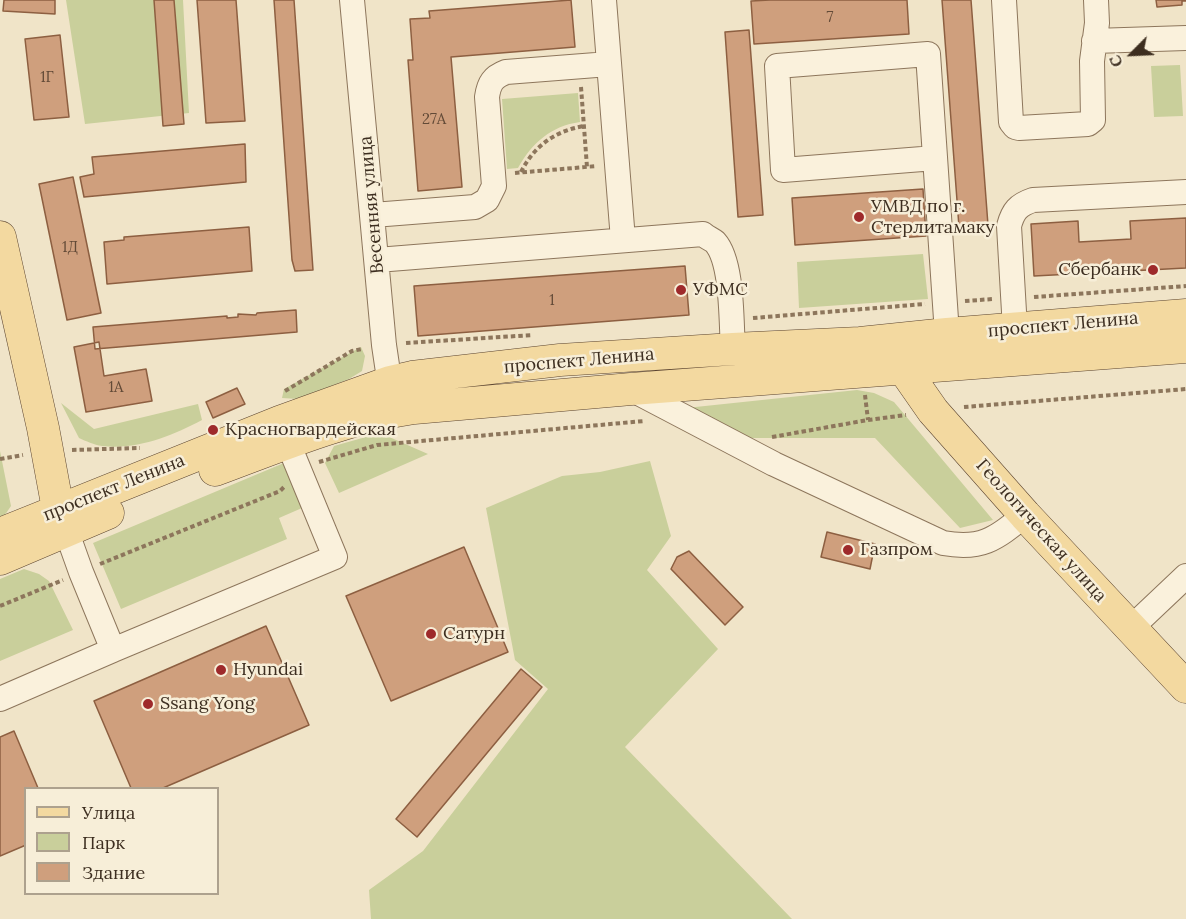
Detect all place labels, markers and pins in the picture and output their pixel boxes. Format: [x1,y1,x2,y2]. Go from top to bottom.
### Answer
place label: УМВД по г. Стерлитамаку [871,196,995,238]
marker: УМВД по г. Стерлитамаку [852,210,866,224]
place label: Сбербанк [1058,259,1141,281]
marker: Сбербанк [1146,263,1160,277]
place label: УФМС [693,279,748,301]
marker: УФМС [674,283,688,297]
place label: Красногвардейская [225,419,396,441]
marker: Красногвардейская [206,423,220,437]
place label: Газпром [860,539,933,561]
marker: Газпром [841,543,855,557]
place label: Сатурн [443,623,505,645]
marker: Сатурн [424,627,438,641]
place label: Hyundai [233,659,303,681]
marker: Hyundai [214,663,228,677]
place label: Ssang Yong [160,693,255,715]
marker: Ssang Yong [141,697,155,711]

